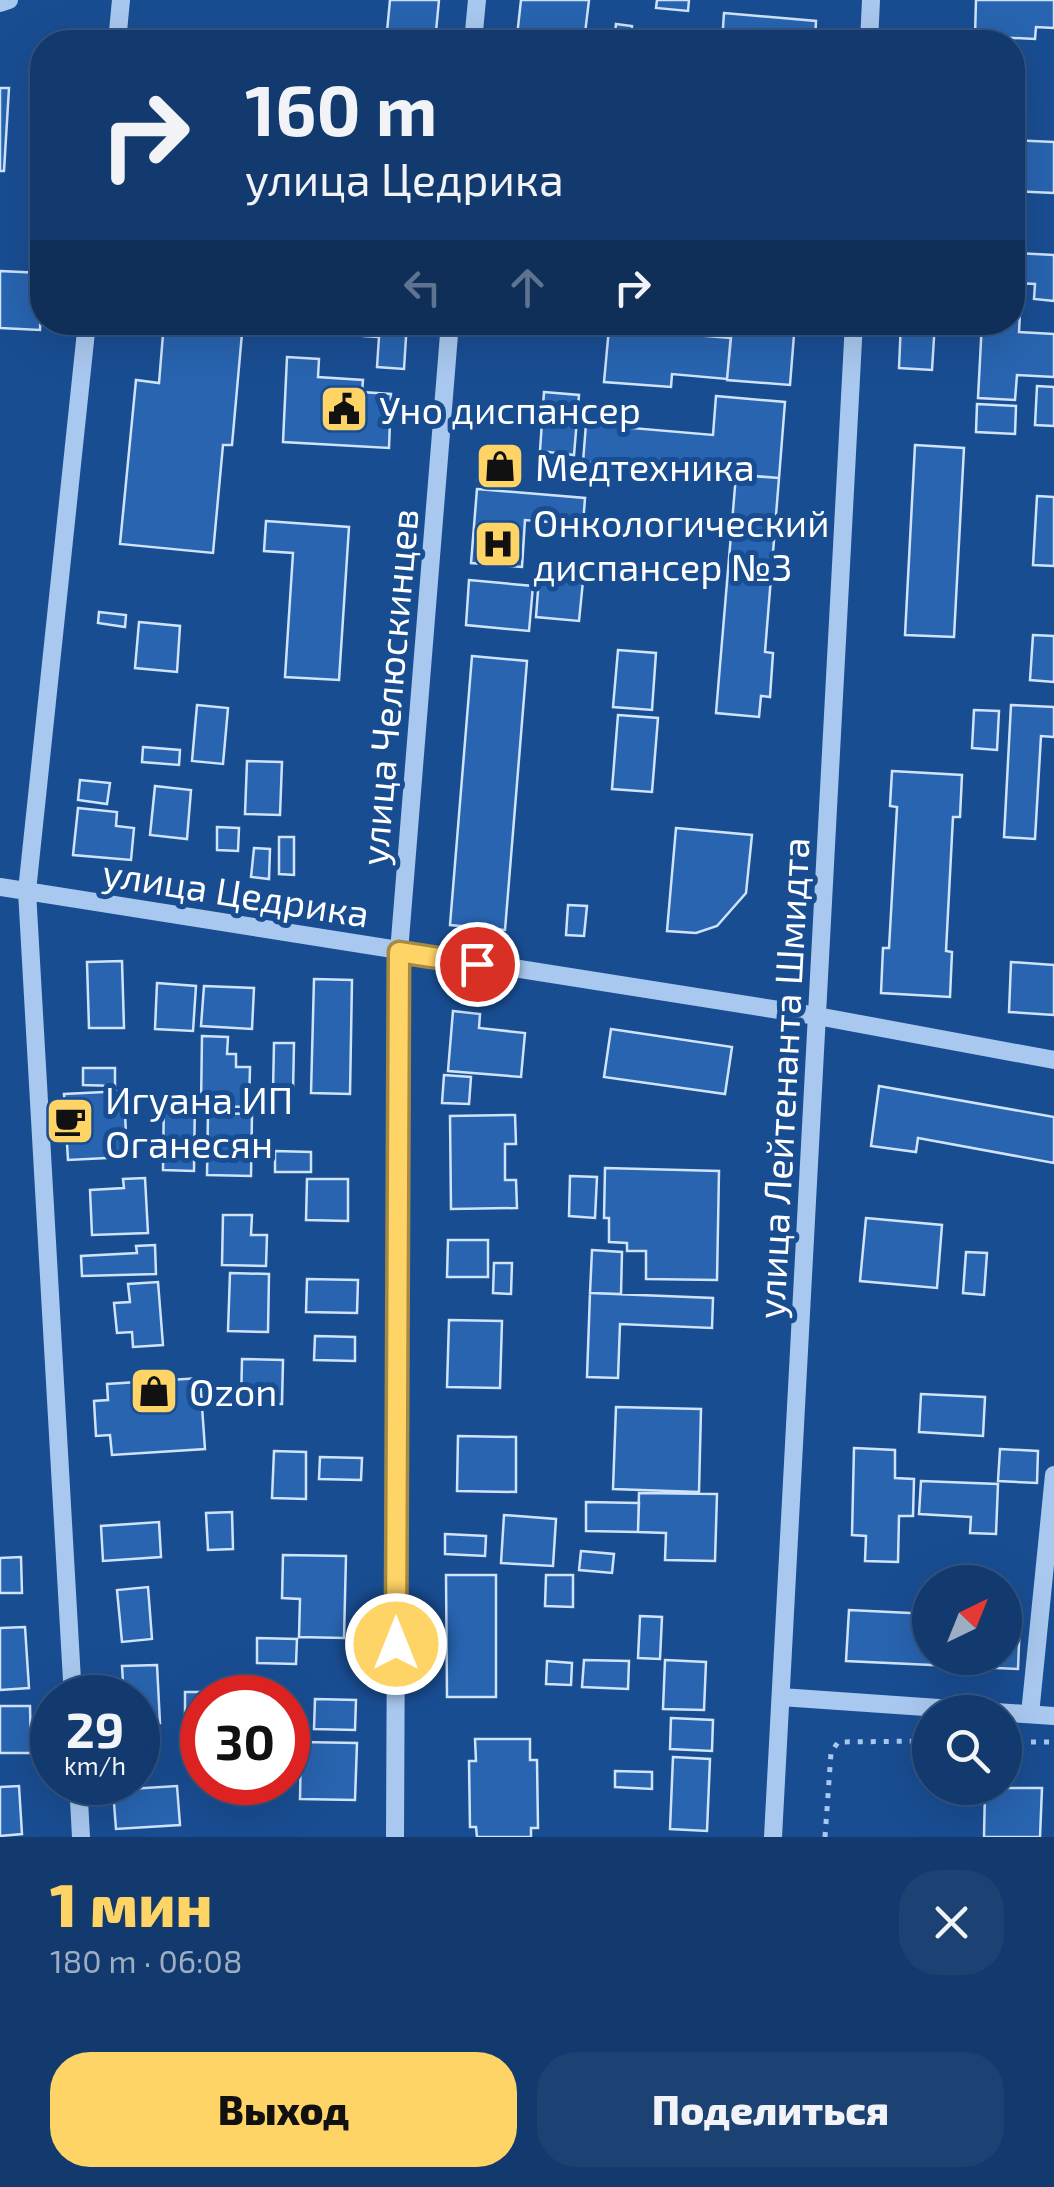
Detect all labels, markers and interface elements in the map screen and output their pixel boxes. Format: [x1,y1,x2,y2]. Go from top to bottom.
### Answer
text: 160 m [245,66,438,150]
icon: right [80,70,210,200]
text: улица Цедрика [245,151,564,205]
icon: left [395,260,450,315]
icon: ahead [500,260,555,315]
icon: right [605,260,660,315]
public building icon: Уно диспансер [318,383,370,435]
place label: Уно диспансер [379,386,641,432]
shop icon: Медтехника [474,440,526,492]
place label: Медтехника [535,443,755,489]
place label: Онкологический диспансер №3 [533,499,829,589]
street label: улица Челюскинцев [349,507,427,867]
hospital icon: Онкологический диспансер №3 [472,518,524,570]
street label: улица Лейтенанта Шмидта [746,836,818,1320]
street label: улица Цедрика [99,848,373,936]
pin [435,922,520,1007]
icon: arrive [450,937,505,992]
place label: Игуана ИП Оганесян [105,1076,293,1166]
cafe icon: Игуана ИП Оганесян [44,1095,96,1147]
shop icon: Ozon [128,1365,180,1417]
place label: Ozon [189,1368,277,1414]
north arrow [912,1565,1022,1675]
map controls [912,1565,1022,1805]
position arrow [344,1592,448,1696]
speed limit sign: 30 [180,1675,310,1805]
button: search [912,1695,1022,1805]
text: 29 [66,1698,124,1758]
text: km/h [64,1750,126,1780]
text: 1 мин [50,1867,213,1939]
button: close [899,1870,1004,1975]
text: 180 m · 06:08 [50,1941,242,1979]
button: Выход [50,2052,517,2167]
button: Поделиться [537,2052,1004,2167]

